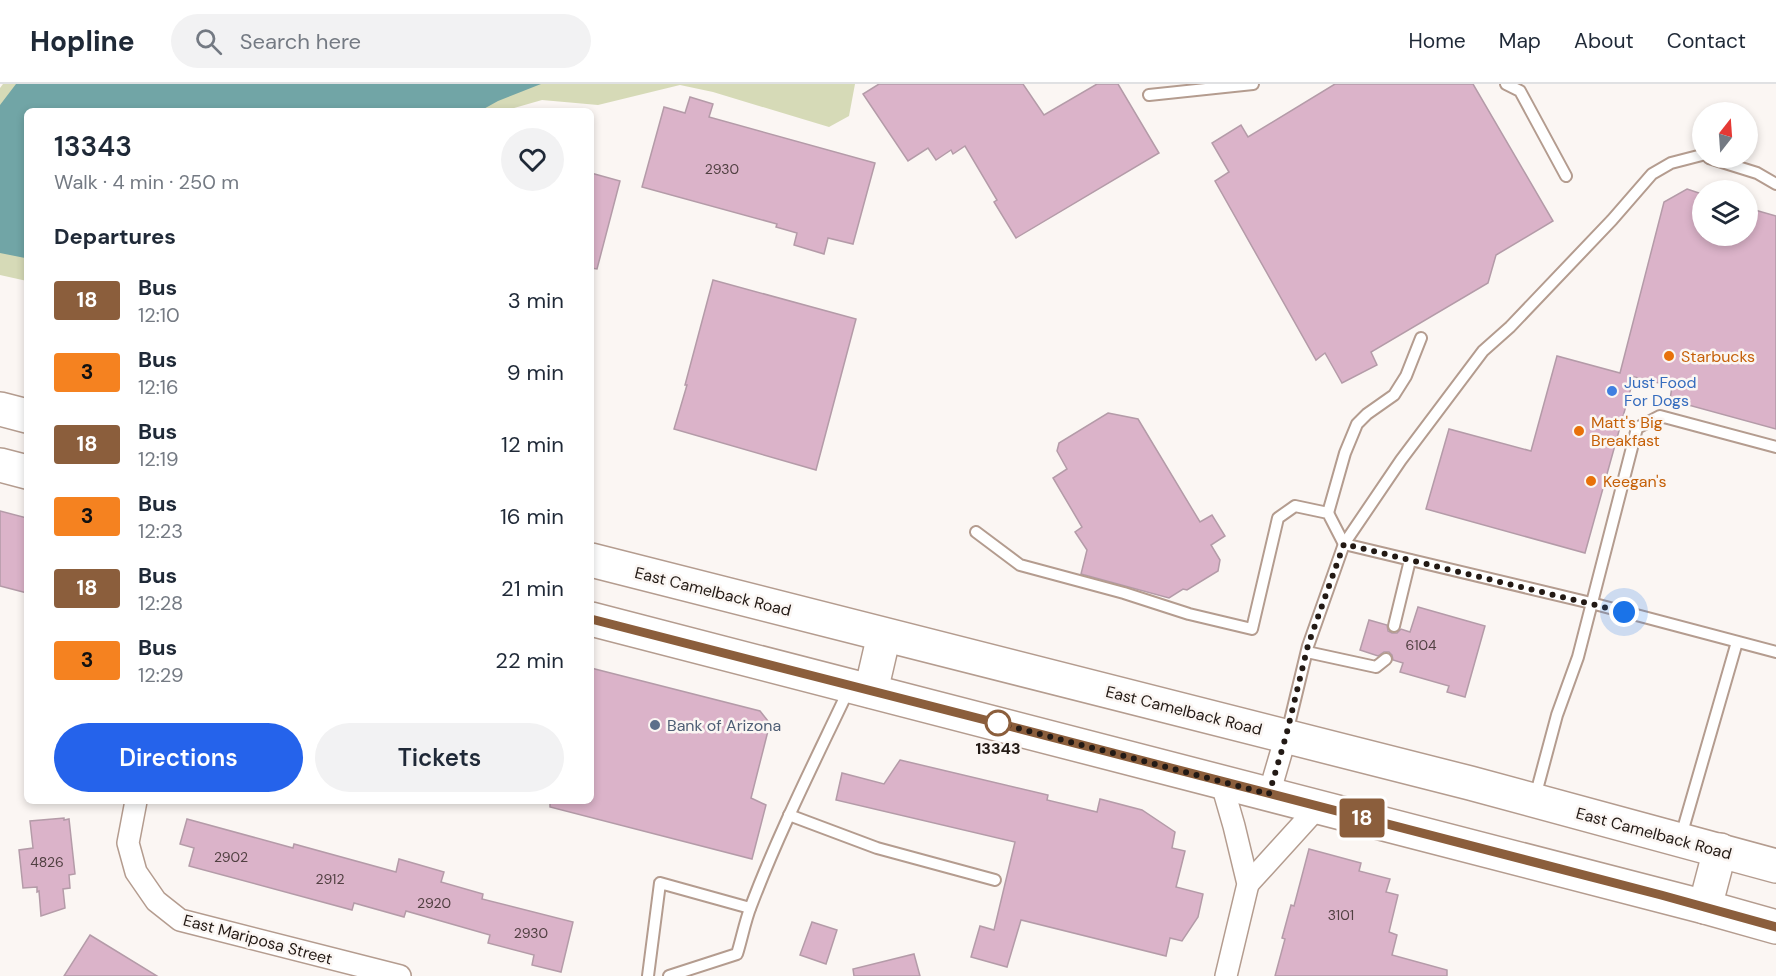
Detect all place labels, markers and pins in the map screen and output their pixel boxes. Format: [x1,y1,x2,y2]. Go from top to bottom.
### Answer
place label: Starbucks [1681,346,1755,367]
marker: Starbucks [1662,349,1676,363]
place label: Just Food For Dogs [1624,372,1697,411]
marker: Just Food For Dogs [1605,384,1619,398]
place label: Matt's Big Breakfast [1591,412,1663,451]
marker: Matt's Big Breakfast [1572,424,1586,438]
place label: Keegan's [1603,471,1667,492]
marker: Keegan's [1584,474,1598,488]
marker: 13343 [985,710,1011,736]
place label: Bank of Arizona [667,715,781,736]
marker: Bank of Arizona [648,718,662,732]
place label: 13343 [975,738,1021,759]

